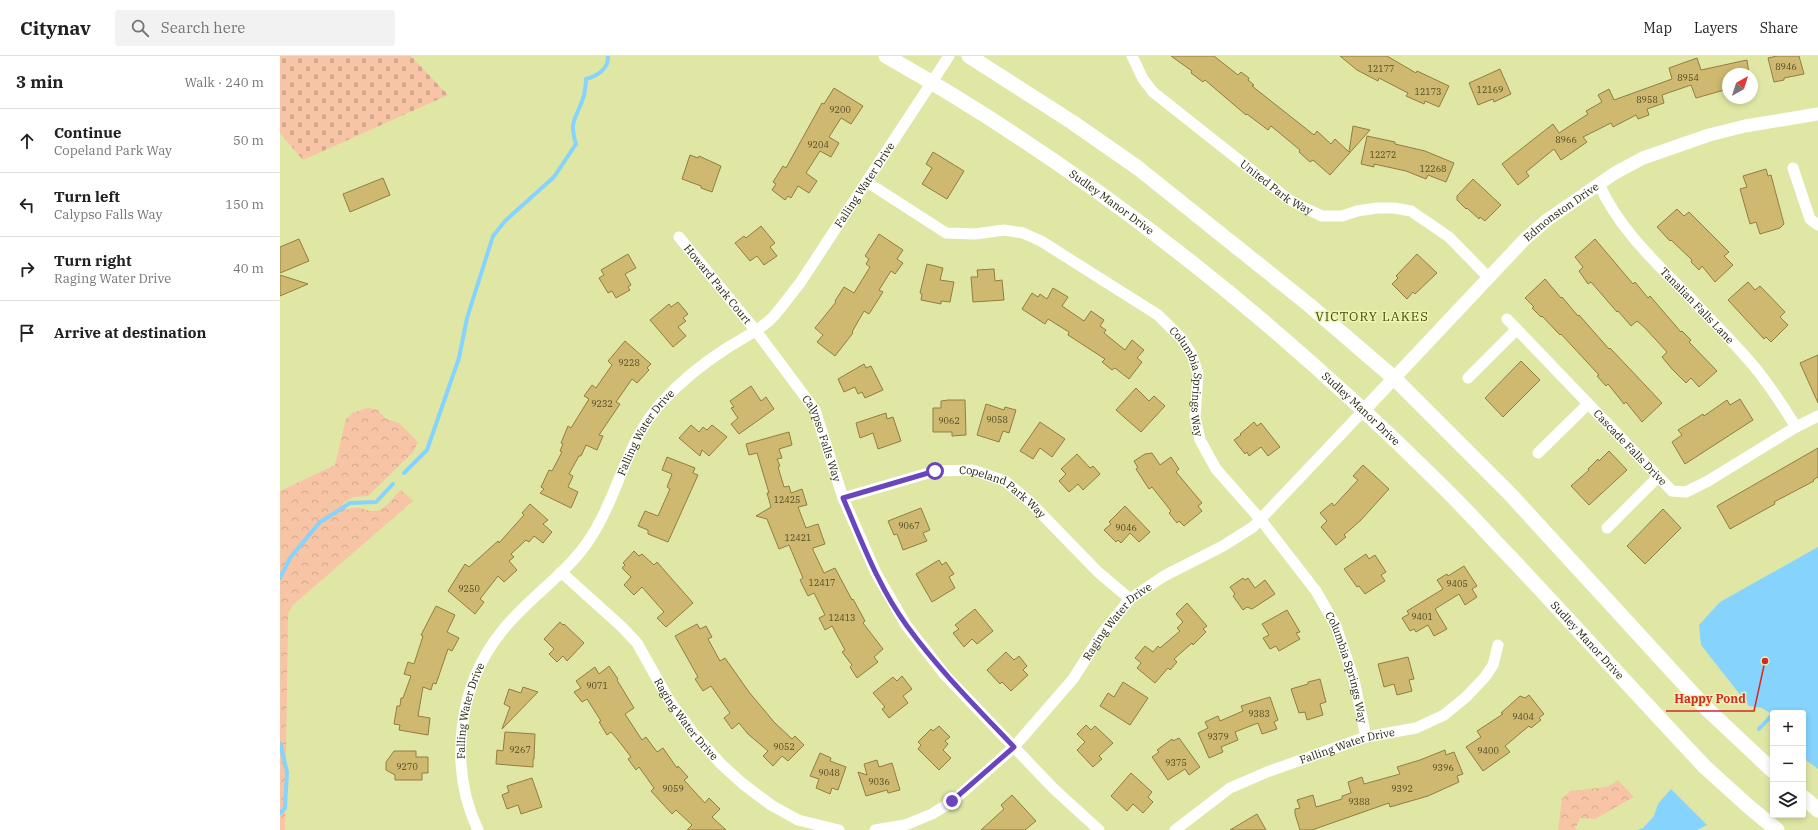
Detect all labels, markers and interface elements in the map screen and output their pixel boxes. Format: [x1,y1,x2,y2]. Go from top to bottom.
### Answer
search box [115,10,395,46]
text: Citynav [20,16,91,40]
icon: search [129,17,151,39]
text: Search here [161,18,245,37]
text: Map [1644,19,1672,37]
text: Layers [1694,19,1738,37]
text: Share [1760,19,1798,37]
house number: 8946 [1775,61,1797,72]
house number: 12177 [1367,63,1395,74]
north arrow [1722,68,1758,104]
text: 3 min [16,71,64,93]
house number: 8954 [1677,72,1699,83]
text: Walk · 240 m [185,74,264,91]
house number: 12169 [1476,84,1504,95]
house number: 12173 [1414,86,1442,97]
house number: 8958 [1636,94,1658,105]
house number: 9200 [829,104,851,115]
text: Continue [54,123,121,142]
icon: ahead [16,130,38,152]
text: 50 m [233,132,264,149]
house number: 8966 [1555,134,1577,145]
house number: 9204 [807,139,829,150]
street label: Falling Water Drive [831,139,898,230]
text: Copeland Park Way [54,142,172,159]
house number: 12272 [1369,149,1397,160]
street label: United Park Way [1237,157,1315,218]
house number: 12268 [1419,163,1447,174]
street label: Sudley Manor Drive [1066,167,1157,238]
street label: Edmonston Drive [1520,179,1601,244]
text: Turn left [54,187,120,206]
icon: left [16,194,38,216]
text: 150 m [225,196,264,213]
text: Calypso Falls Way [54,206,163,223]
street label: Howard Park Court [681,241,755,327]
text: Turn right [54,251,132,270]
icon: right [16,258,38,280]
text: 40 m [233,260,264,277]
street label: Tanalian Falls Lane [1657,264,1737,347]
text: Raging Water Drive [54,270,171,287]
district label: VICTORY LAKES [1315,308,1429,325]
icon: arrive [16,322,38,344]
text: Arrive at destination [54,323,206,342]
street label: Columbia Springs Way [1166,323,1206,438]
house number: 9228 [618,357,640,368]
street label: Sudley Manor Drive [1319,369,1403,448]
street label: Falling Water Drive [614,386,677,478]
street label: Calypso Falls Way [799,392,844,484]
house number: 9232 [591,398,613,409]
street label: Cascade Falls Drive [1591,406,1670,488]
house number: 9058 [986,414,1008,425]
house number: 9062 [938,415,960,426]
route start [926,462,944,480]
street label: Copeland Park Way [959,463,1049,521]
house number: 12425 [773,494,801,505]
house number: 9067 [898,520,920,531]
house number: 9046 [1115,522,1137,533]
house number: 12421 [784,532,812,543]
house number: 12417 [808,577,836,588]
house number: 9405 [1446,578,1468,589]
street label: Raging Water Drive [1080,579,1154,663]
house number: 9250 [458,583,480,594]
street label: Sudley Manor Drive [1548,598,1627,682]
street label: Columbia Springs Way [1322,609,1370,725]
house number: 9401 [1411,611,1433,622]
house number: 12413 [828,612,856,623]
street label: Falling Water Drive [454,660,488,759]
street label: Raging Water Drive [651,676,721,763]
house number: 9071 [586,680,608,691]
callout: Happy Pond [1666,687,1754,711]
text: Happy Pond [1674,691,1746,706]
house number: 9383 [1248,708,1270,719]
map controls [1770,710,1806,818]
button: + [1770,710,1806,746]
house number: 9404 [1512,711,1534,722]
street label: Falling Water Drive [1298,725,1396,767]
house number: 9379 [1207,731,1229,742]
house number: 9052 [773,741,795,752]
house number: 9267 [509,744,531,755]
house number: 9400 [1477,745,1499,756]
button: − [1770,746,1806,782]
house number: 9375 [1165,757,1187,768]
house number: 9270 [396,761,418,772]
house number: 9396 [1432,762,1454,773]
house number: 9048 [818,767,840,778]
house number: 9036 [868,776,890,787]
button: layers [1770,782,1806,818]
house number: 9059 [662,783,684,794]
house number: 9392 [1391,783,1413,794]
route end [943,792,961,810]
house number: 9388 [1348,796,1370,807]

